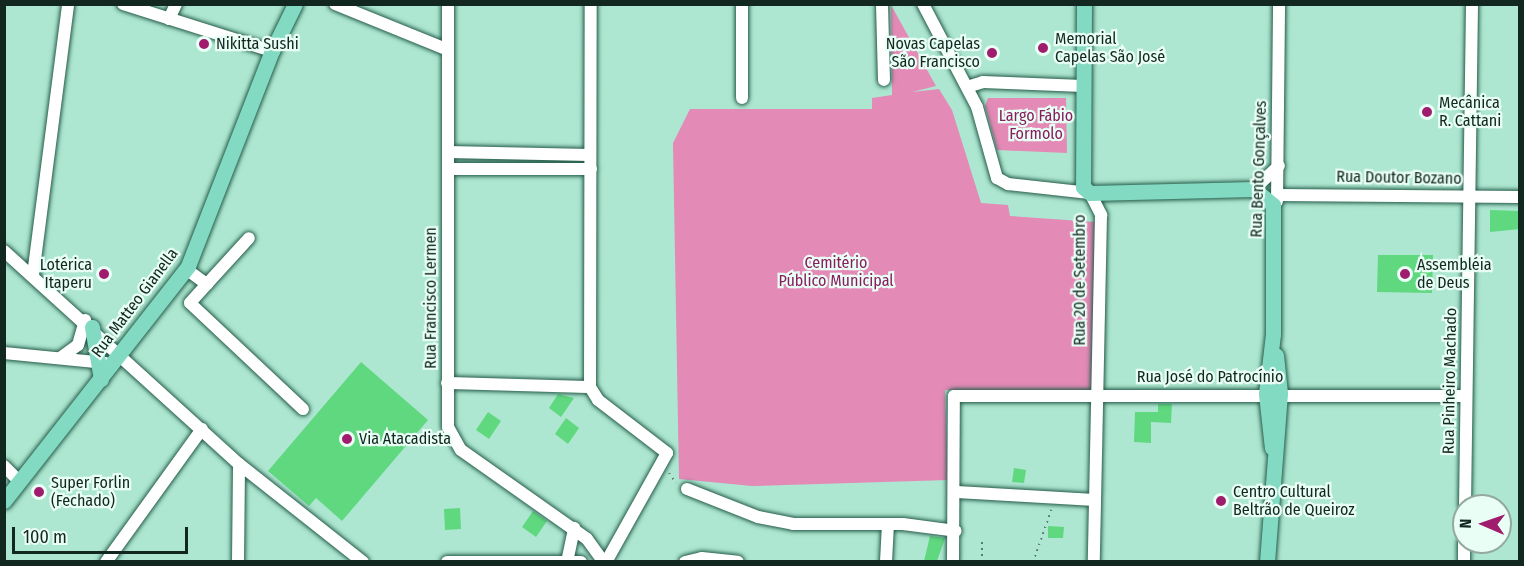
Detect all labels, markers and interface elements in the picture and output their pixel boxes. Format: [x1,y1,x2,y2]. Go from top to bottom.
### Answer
place label: Memorial Capelas São José [1055,29,1165,67]
place label: Nikitta Sushi [216,34,299,54]
place label: Novas Capelas São Francisco [886,34,980,72]
marker: Nikitta Sushi [197,37,211,51]
marker: Memorial Capelas São José [1036,41,1050,55]
marker: Novas Capelas São Francisco [985,46,999,60]
place label: Mecânica R. Cattani [1439,93,1501,131]
street label: Rua Bento Gonçalves [1247,100,1271,238]
marker: Mecânica R. Cattani [1420,105,1434,119]
park label: Largo Fábio Formolo [999,106,1073,144]
street label: Rua Doutor Bozano [1336,167,1462,189]
street label: Rua 20 de Setembro [1070,214,1090,346]
street label: Rua Francisco Lermen [421,227,441,369]
street label: Rua Matteo Gianella [88,245,182,361]
park label: Cemitério Público Municipal [778,253,894,291]
place label: Lotérica Itaperu [40,255,92,293]
place label: Assembléia de Deus [1417,255,1492,293]
marker: Lotérica Itaperu [97,267,111,281]
marker: Assembléia de Deus [1398,267,1412,281]
street label: Rua Pinheiro Machado [1439,308,1461,454]
street label: Rua José do Patrocínio [1137,367,1283,387]
place label: Via Atacadista [359,429,451,449]
marker: Via Atacadista [340,432,354,446]
place label: Super Forlin (Fechado) [51,473,130,511]
place label: Centro Cultural Beltrão de Queiroz [1233,482,1355,520]
marker: Super Forlin (Fechado) [32,485,46,499]
marker: Centro Cultural Beltrão de Queiroz [1214,494,1228,508]
north arrow [1452,494,1512,554]
scale bar [15,515,190,553]
text: N [1456,518,1475,529]
text: 100 m [23,526,67,548]

